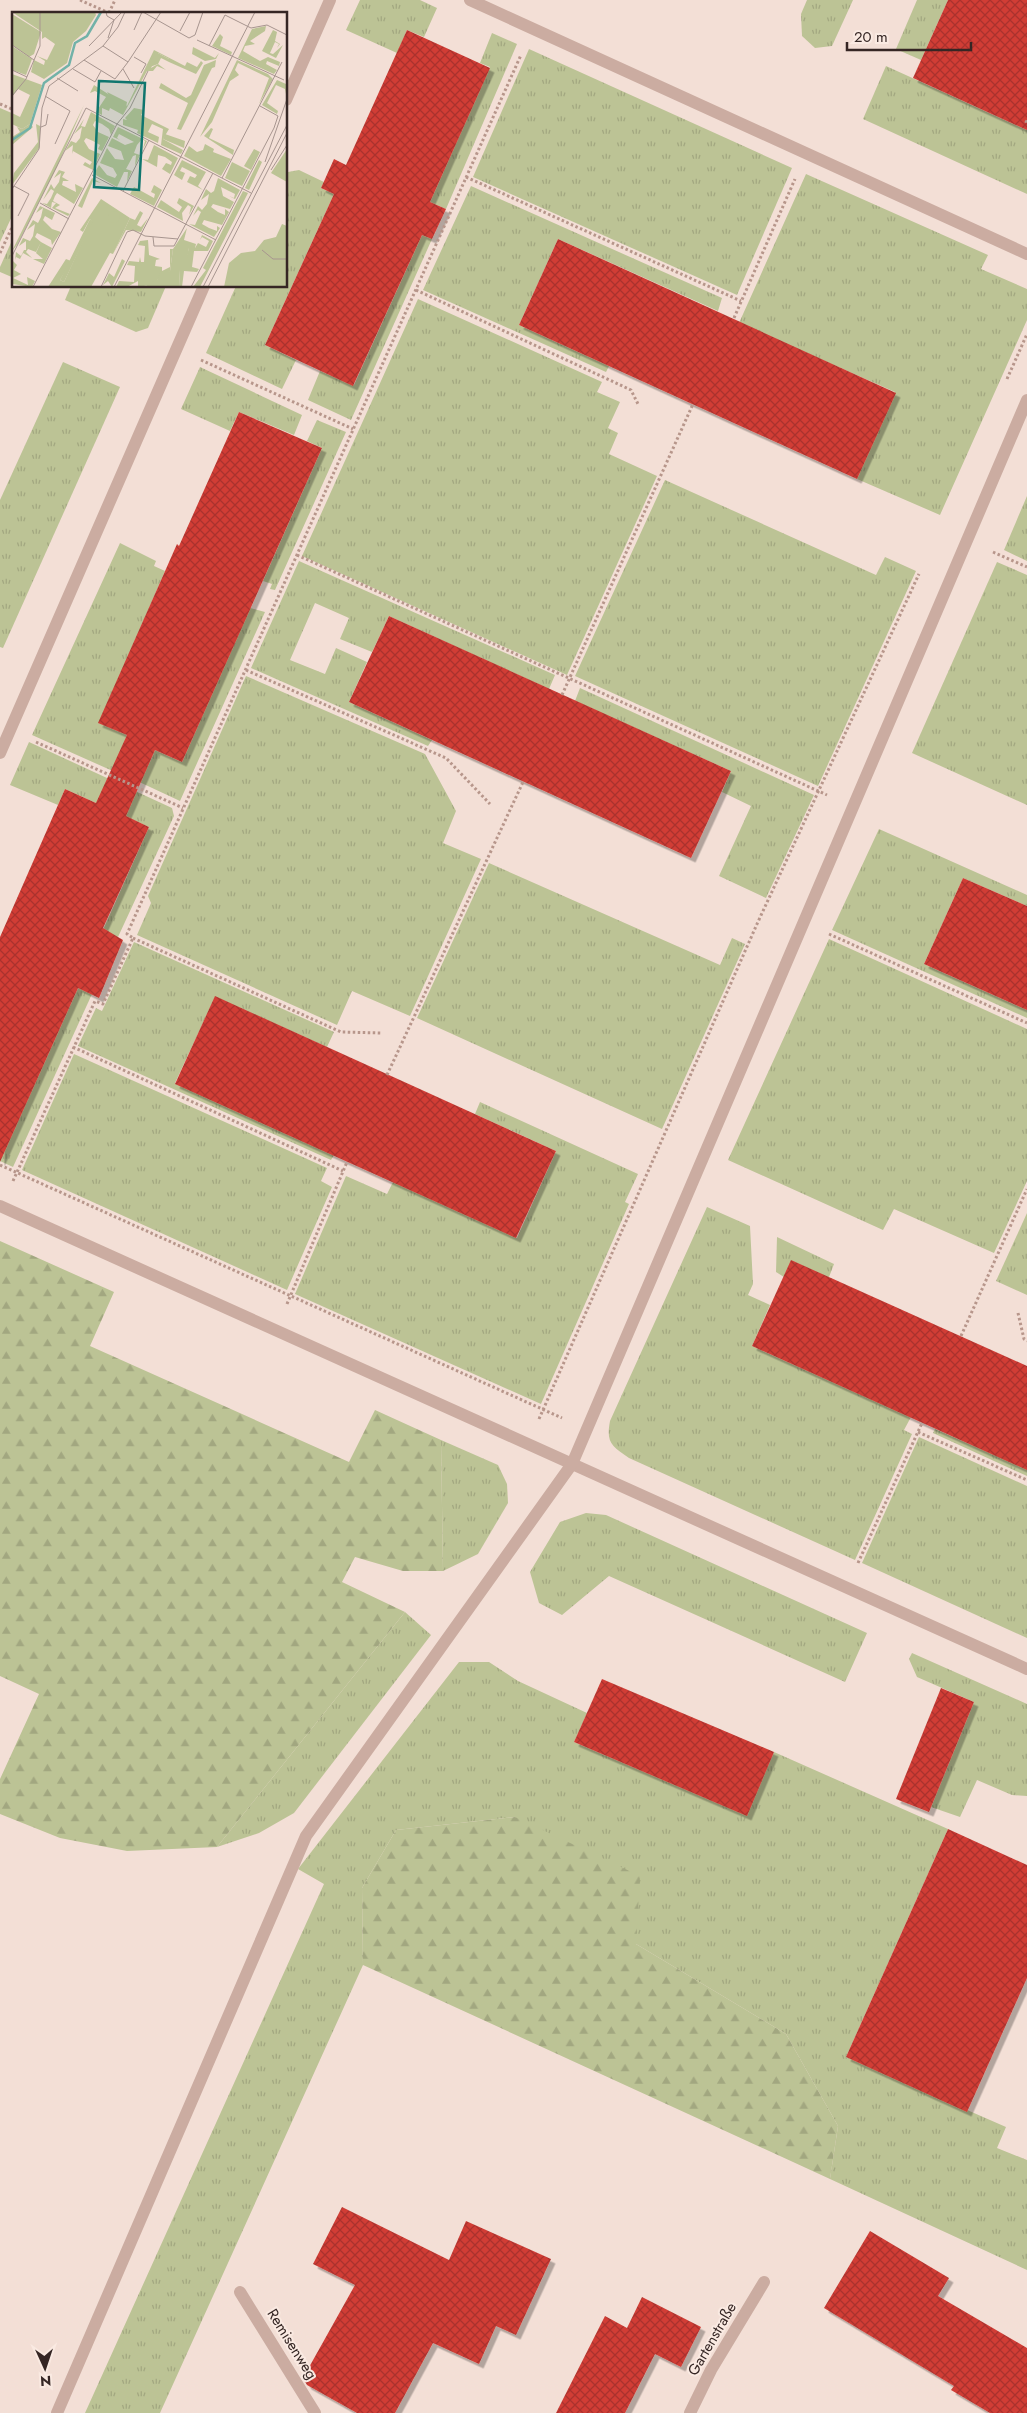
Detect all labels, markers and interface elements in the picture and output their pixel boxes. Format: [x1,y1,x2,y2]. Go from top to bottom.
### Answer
inset map [12,12,288,288]
scale bar [847,20,971,52]
text: 20 m [854,26,888,48]
street label: Gartenstraße [682,2298,742,2380]
street label: Remisenweg [262,2304,322,2384]
north arrow [20,2343,70,2393]
text: N [40,2371,52,2391]

